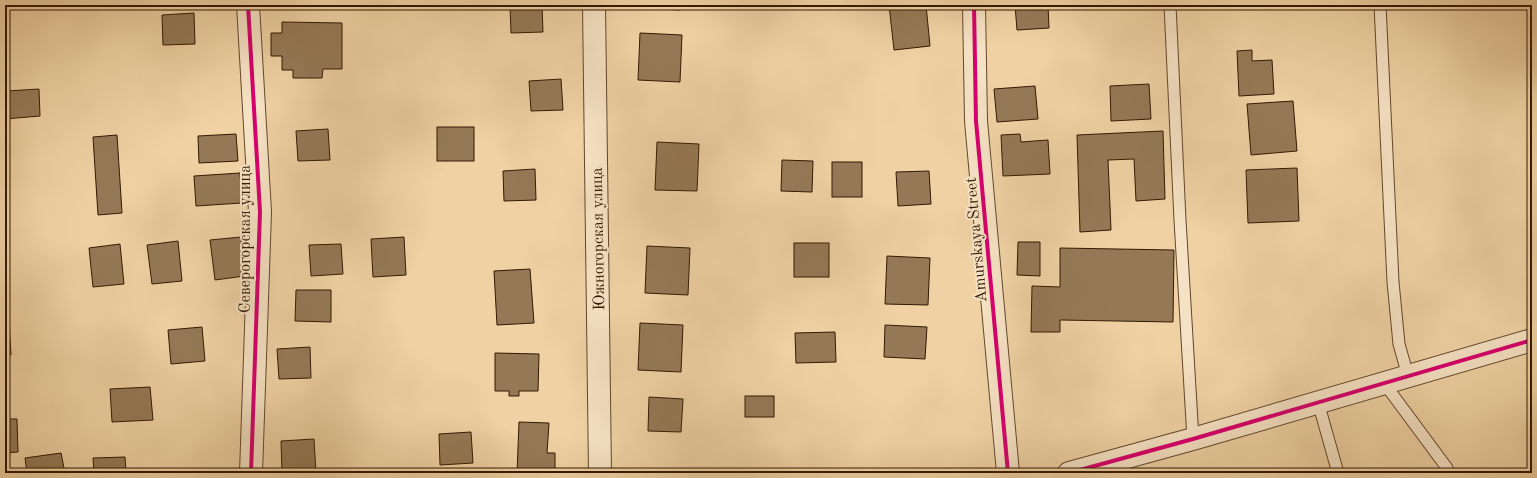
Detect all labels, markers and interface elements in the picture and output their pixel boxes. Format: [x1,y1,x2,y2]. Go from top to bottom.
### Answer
street label: Северогорская улица [238,165,254,313]
street label: Южногорская улица [590,167,608,311]
street label: Amurskaya Street [964,176,990,303]

